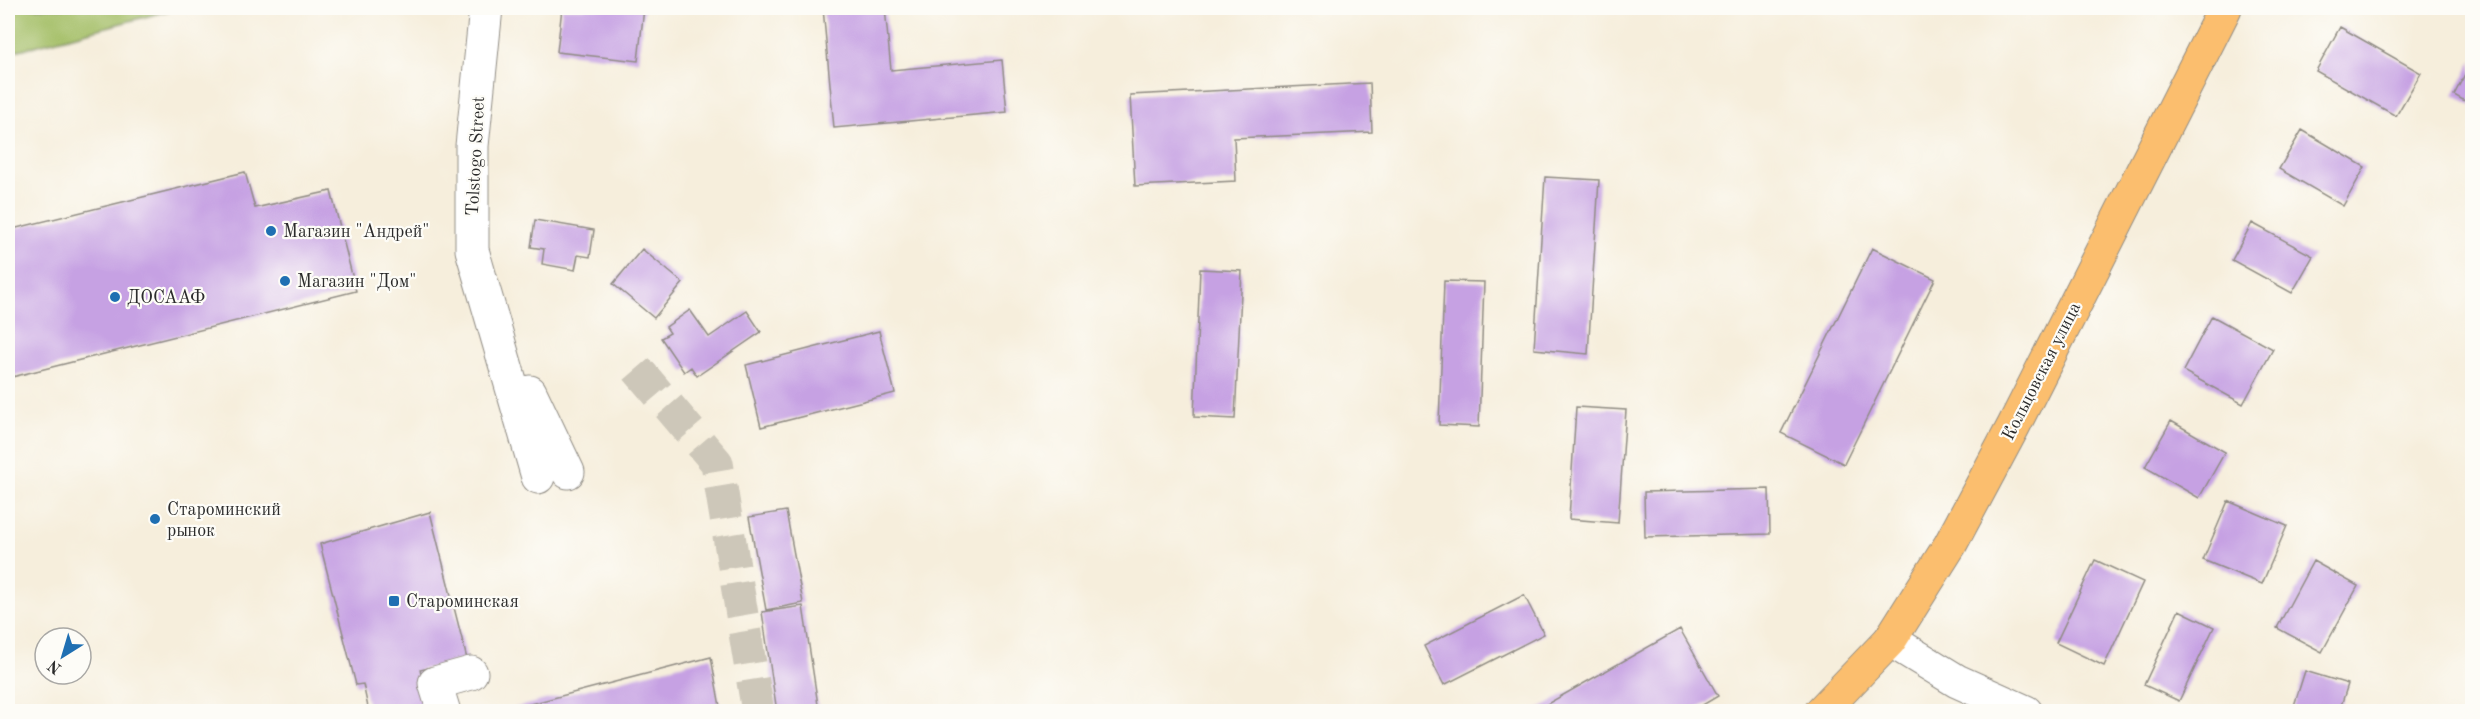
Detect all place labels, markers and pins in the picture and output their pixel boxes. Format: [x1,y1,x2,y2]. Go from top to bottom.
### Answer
place label: Магазин "Андрей" [283,223,429,241]
marker: Магазин "Андрей" [264,224,278,238]
place label: Магазин "Дом" [297,273,416,291]
marker: Магазин "Дом" [278,274,292,288]
place label: ДОСААФ [127,289,205,307]
marker: ДОСААФ [108,290,122,304]
place label: Староминский рынок [167,501,281,540]
marker: Староминский рынок [148,512,162,526]
place label: Староминская [406,593,519,611]
marker: Староминская [387,594,401,608]

